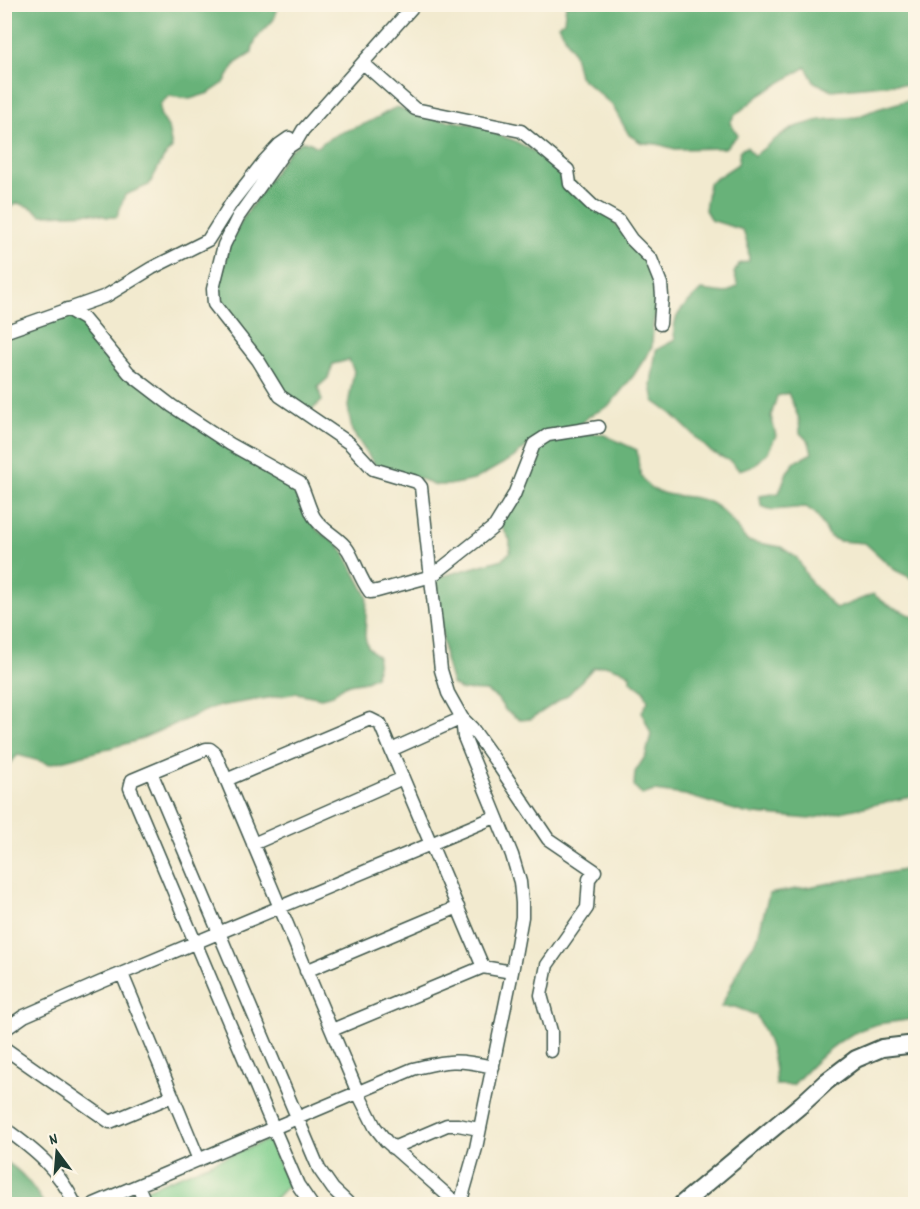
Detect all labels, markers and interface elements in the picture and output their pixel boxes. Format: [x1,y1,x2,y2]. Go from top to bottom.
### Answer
north arrow [27,1122,87,1182]
text: N [47,1128,61,1152]

